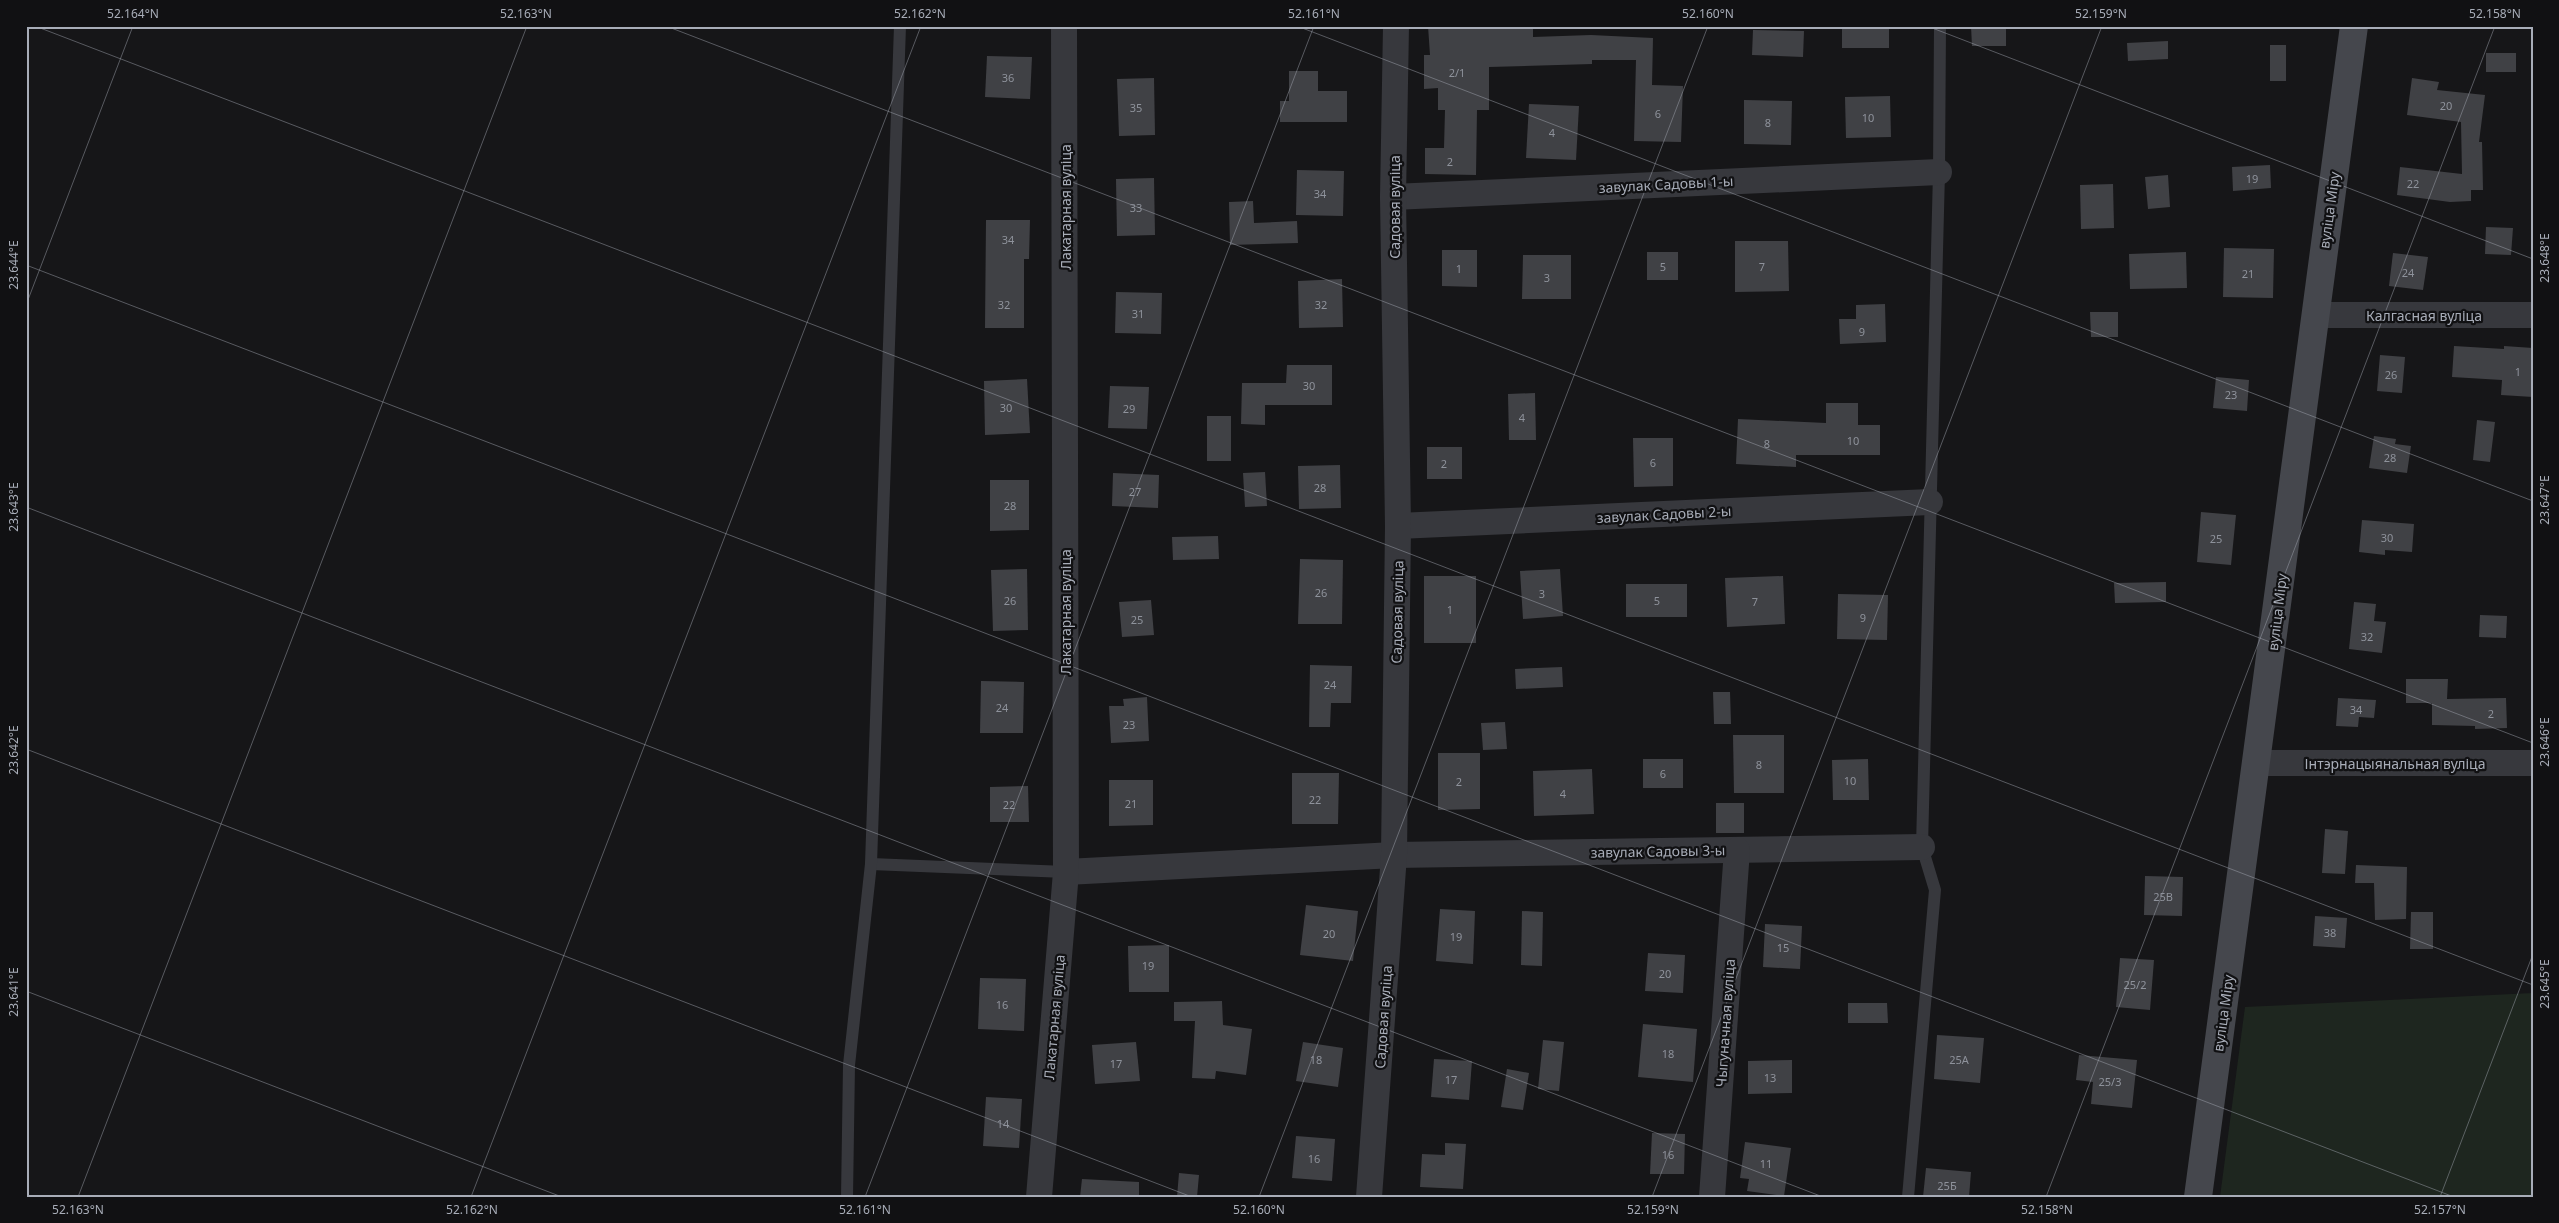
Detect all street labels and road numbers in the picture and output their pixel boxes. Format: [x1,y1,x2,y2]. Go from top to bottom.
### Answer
street label: Лакатарная вуліца [1056,144,1075,270]
street label: Садовая вуліца [1385,155,1404,259]
street label: вуліца Міру [2314,169,2344,250]
street label: завулак Садовы 1-ы [1598,171,1734,197]
street label: Калгасная вуліца [2366,306,2482,325]
street label: завулак Садовы 2-ы [1596,501,1732,527]
street label: Лакатарная вуліца [1056,549,1075,675]
street label: Садовая вуліца [1387,560,1407,664]
street label: вуліца Міру [2263,572,2291,652]
street label: Інтэрнацыянальная вуліца [2305,754,2485,773]
street label: завулак Садовы 3-ы [1590,840,1726,862]
street label: Лакатарная вуліца [1039,954,1069,1080]
street label: Чыгуначная вуліца [1711,958,1739,1088]
street label: Садовая вуліца [1370,965,1396,1069]
street label: вуліца Міру [2208,972,2238,1053]

